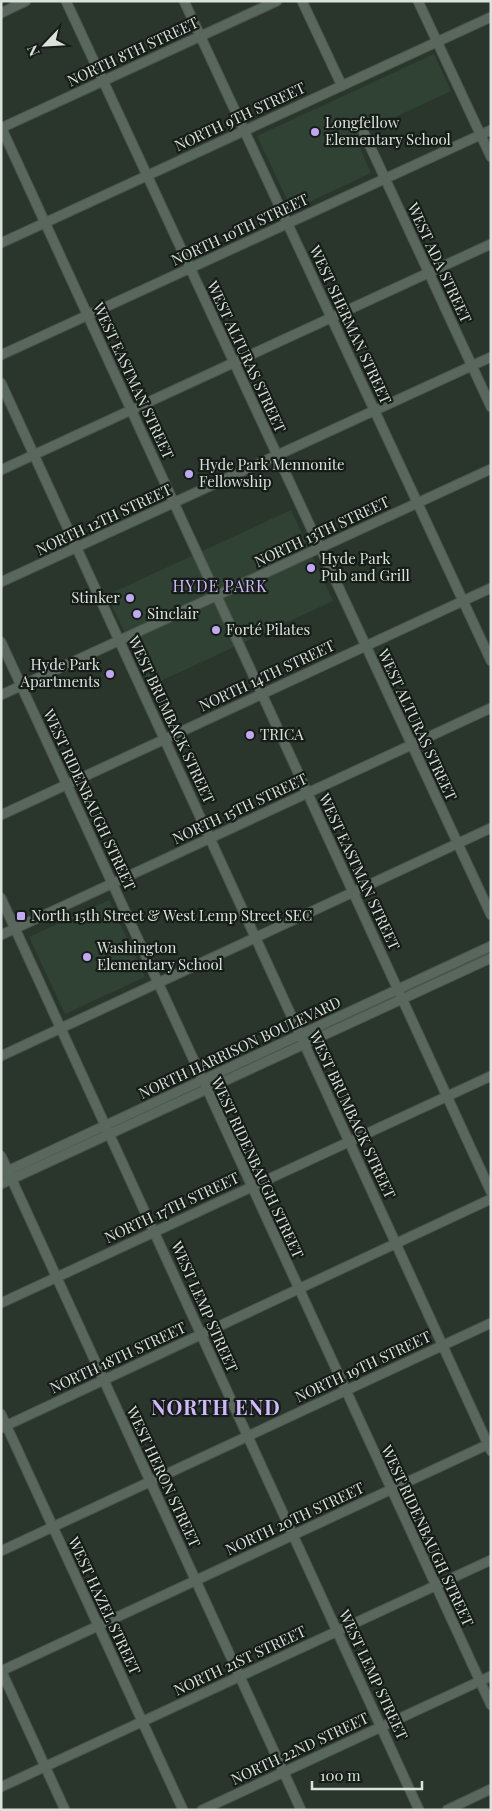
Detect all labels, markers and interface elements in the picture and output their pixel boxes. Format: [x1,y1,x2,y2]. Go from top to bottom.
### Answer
street label: NORTH 8TH STREET [64,12,201,90]
north arrow [20,20,70,70]
text: N [22,42,44,59]
street label: NORTH 9TH STREET [171,77,308,155]
place label: Longfellow Elementary School [325,112,451,149]
marker: Longfellow Elementary School [309,126,321,138]
street label: NORTH 10TH STREET [168,189,311,270]
street label: WEST ADA STREET [403,198,477,326]
street label: WEST SHERMAN STREET [305,241,397,407]
street label: WEST ALTURAS STREET [203,277,291,436]
street label: WEST EASTMAN STREET [88,298,179,462]
place label: Hyde Park Mennonite Fellowship [199,454,345,491]
marker: Hyde Park Mennonite Fellowship [183,468,195,480]
street label: NORTH 12TH STREET [33,479,175,559]
street label: NORTH 13TH STREET [251,491,392,571]
place label: Hyde Park Pub and Grill [321,548,410,585]
marker: Hyde Park Pub and Grill [305,562,317,574]
district label: HYDE PARK [172,575,268,596]
place label: Stinker [71,587,120,607]
marker: Stinker [124,592,136,604]
place label: Sinclair [147,603,199,623]
marker: Sinclair [131,608,143,620]
place label: Forté Pilates [226,619,310,639]
marker: Forté Pilates [210,624,222,636]
street label: WEST BRUMBACK STREET [124,632,220,807]
street label: NORTH 14TH STREET [195,635,338,715]
street label: WEST ALTURAS STREET [374,645,462,804]
place label: Hyde Park Apartments [19,654,101,691]
marker: Hyde Park Apartments [104,668,116,680]
street label: WEST RIDENBAUGH STREET [39,705,141,893]
place label: TRICA [260,724,304,744]
marker: TRICA [244,729,256,741]
street label: NORTH 15TH STREET [169,768,310,848]
street label: WEST EASTMAN STREET [314,789,405,953]
place label: North 15th Street & West Lemp Street SEC [31,905,312,925]
marker: North 15th Street & West Lemp Street SEC [15,910,27,922]
place label: Washington Elementary School [96,937,223,974]
marker: Washington Elementary School [81,951,93,963]
street label: NORTH HARRISON BOULEVARD [135,991,344,1103]
street label: WEST BRUMBACK STREET [305,1027,401,1202]
street label: WEST RIDENBAUGH STREET [207,1073,309,1261]
street label: NORTH 17TH STREET [101,1167,242,1247]
street label: WEST LEMP STREET [167,1237,243,1375]
street label: NORTH 18TH STREET [46,1317,189,1397]
street label: NORTH 19TH STREET [291,1326,434,1406]
district label: NORTH END [151,1393,281,1420]
street label: WEST HERON STREET [122,1402,205,1550]
street label: WEST RIDENBAUGH STREET [377,1441,479,1629]
street label: NORTH 20TH STREET [222,1477,367,1559]
street label: WEST HAZEL STREET [64,1533,146,1678]
street label: WEST LEMP STREET [335,1605,413,1743]
street label: NORTH 21ST STREET [170,1621,309,1700]
street label: NORTH 22ND STREET [227,1707,372,1789]
scale bar [312,1758,422,1790]
text: 100 m [320,1765,361,1785]

